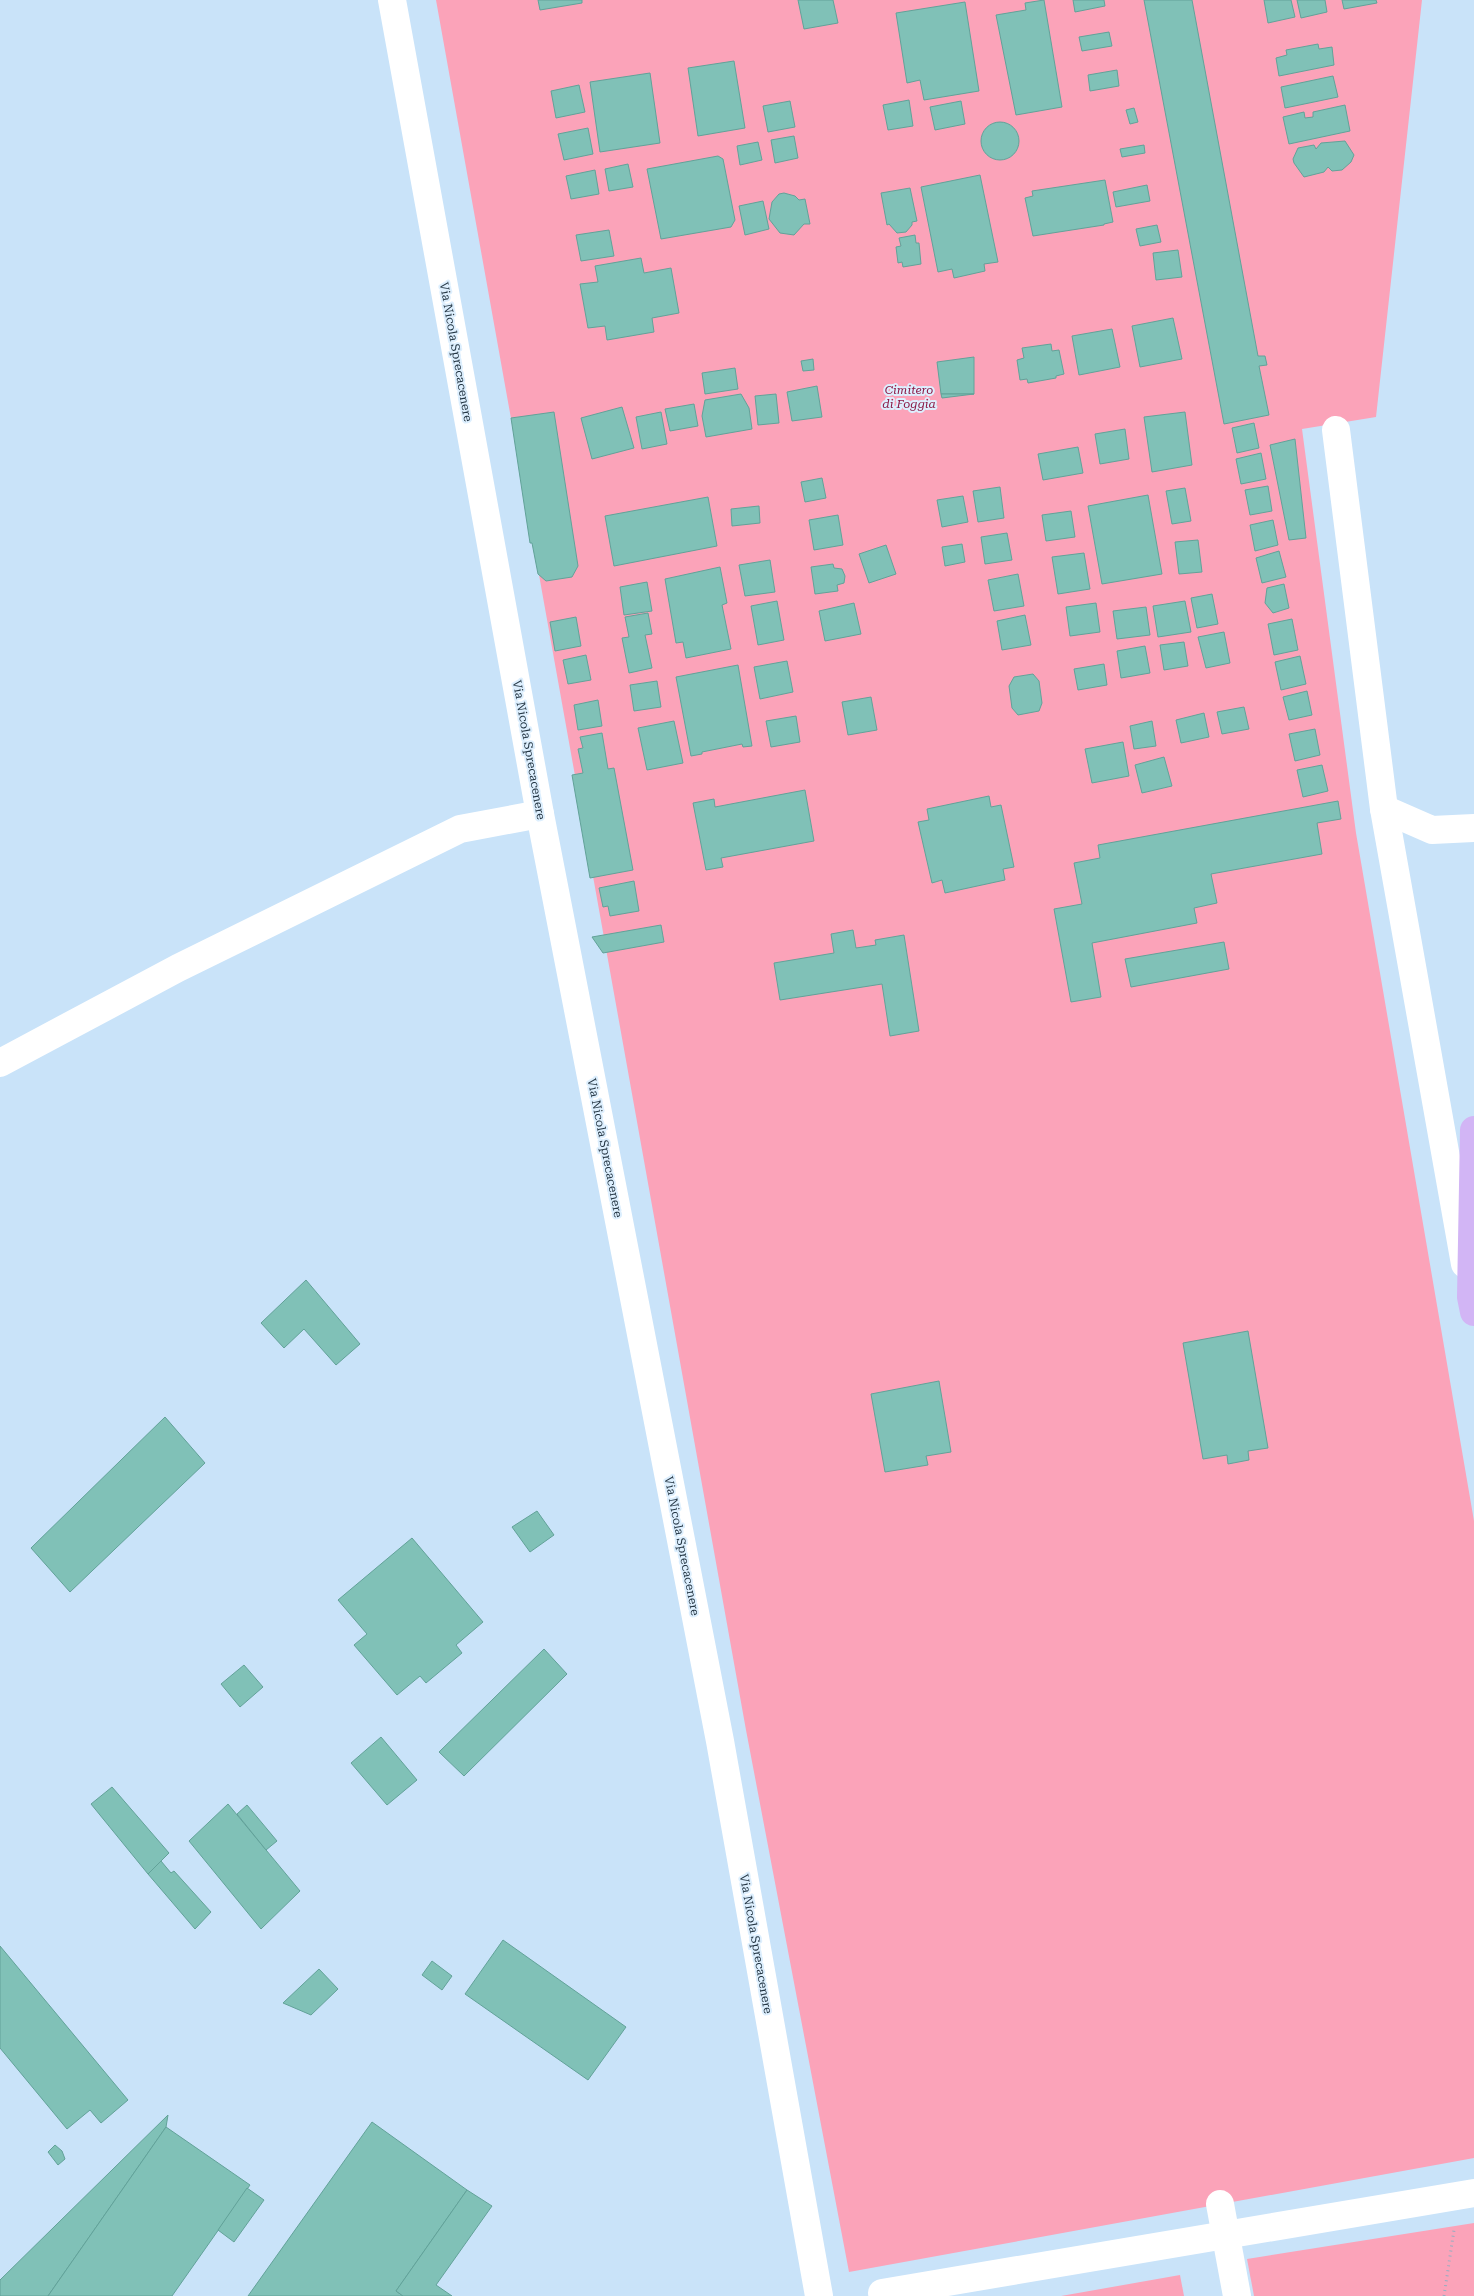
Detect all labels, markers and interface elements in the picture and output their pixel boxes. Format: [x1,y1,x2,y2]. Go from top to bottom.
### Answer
street label: Via Nicola Sprecacenere [437,281,475,423]
park label: Cimitero di Foggia [882,383,936,411]
street label: Via Nicola Sprecacenere [510,679,548,821]
street label: Via Nicola Sprecacenere [585,1077,625,1219]
street label: Via Nicola Sprecacenere [662,1475,702,1617]
street label: Via Nicola Sprecacenere [737,1873,775,2015]

